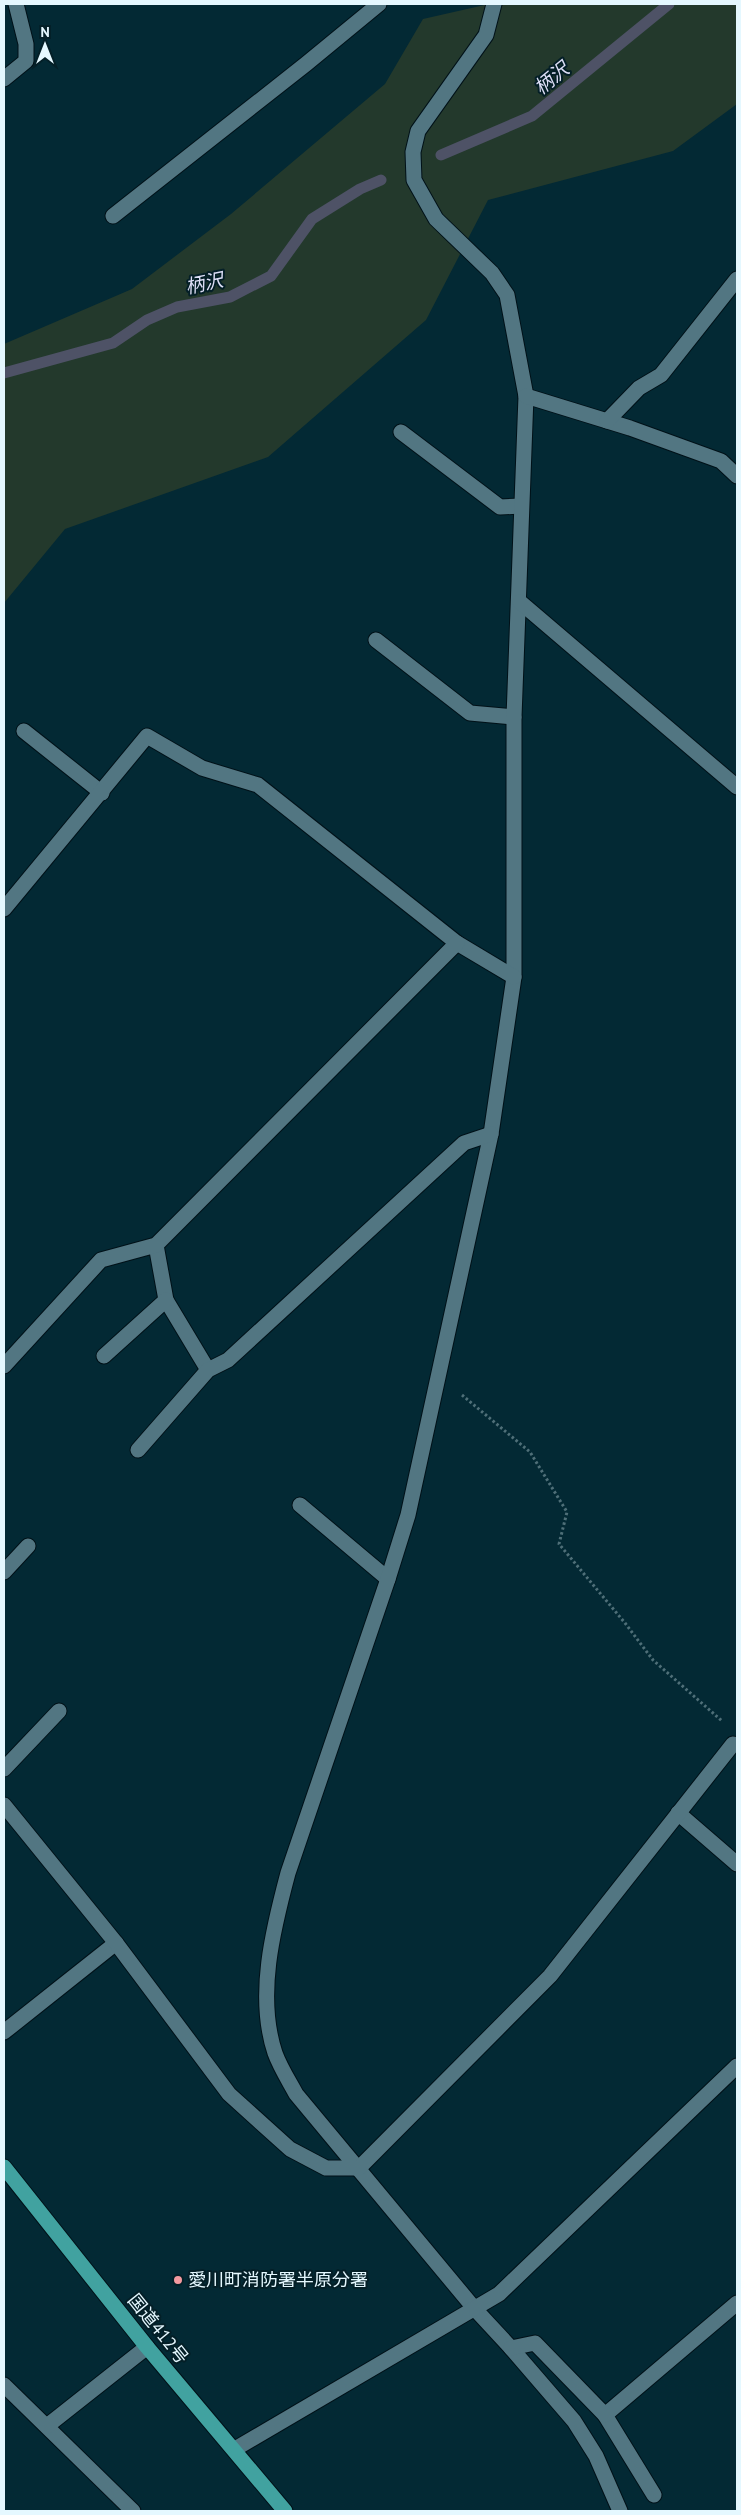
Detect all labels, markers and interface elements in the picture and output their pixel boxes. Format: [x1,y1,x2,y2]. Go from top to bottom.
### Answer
north arrow [20,20,70,70]
text: N [40,23,50,41]
water label: 柄沢 [529,55,576,99]
water label: 柄沢 [183,267,228,299]
place label: 愛川町消防署半原分署 [188,2268,368,2291]
marker: 愛川町消防署半原分署 [172,2274,184,2286]
street label: 国道412号 [123,2289,194,2368]

